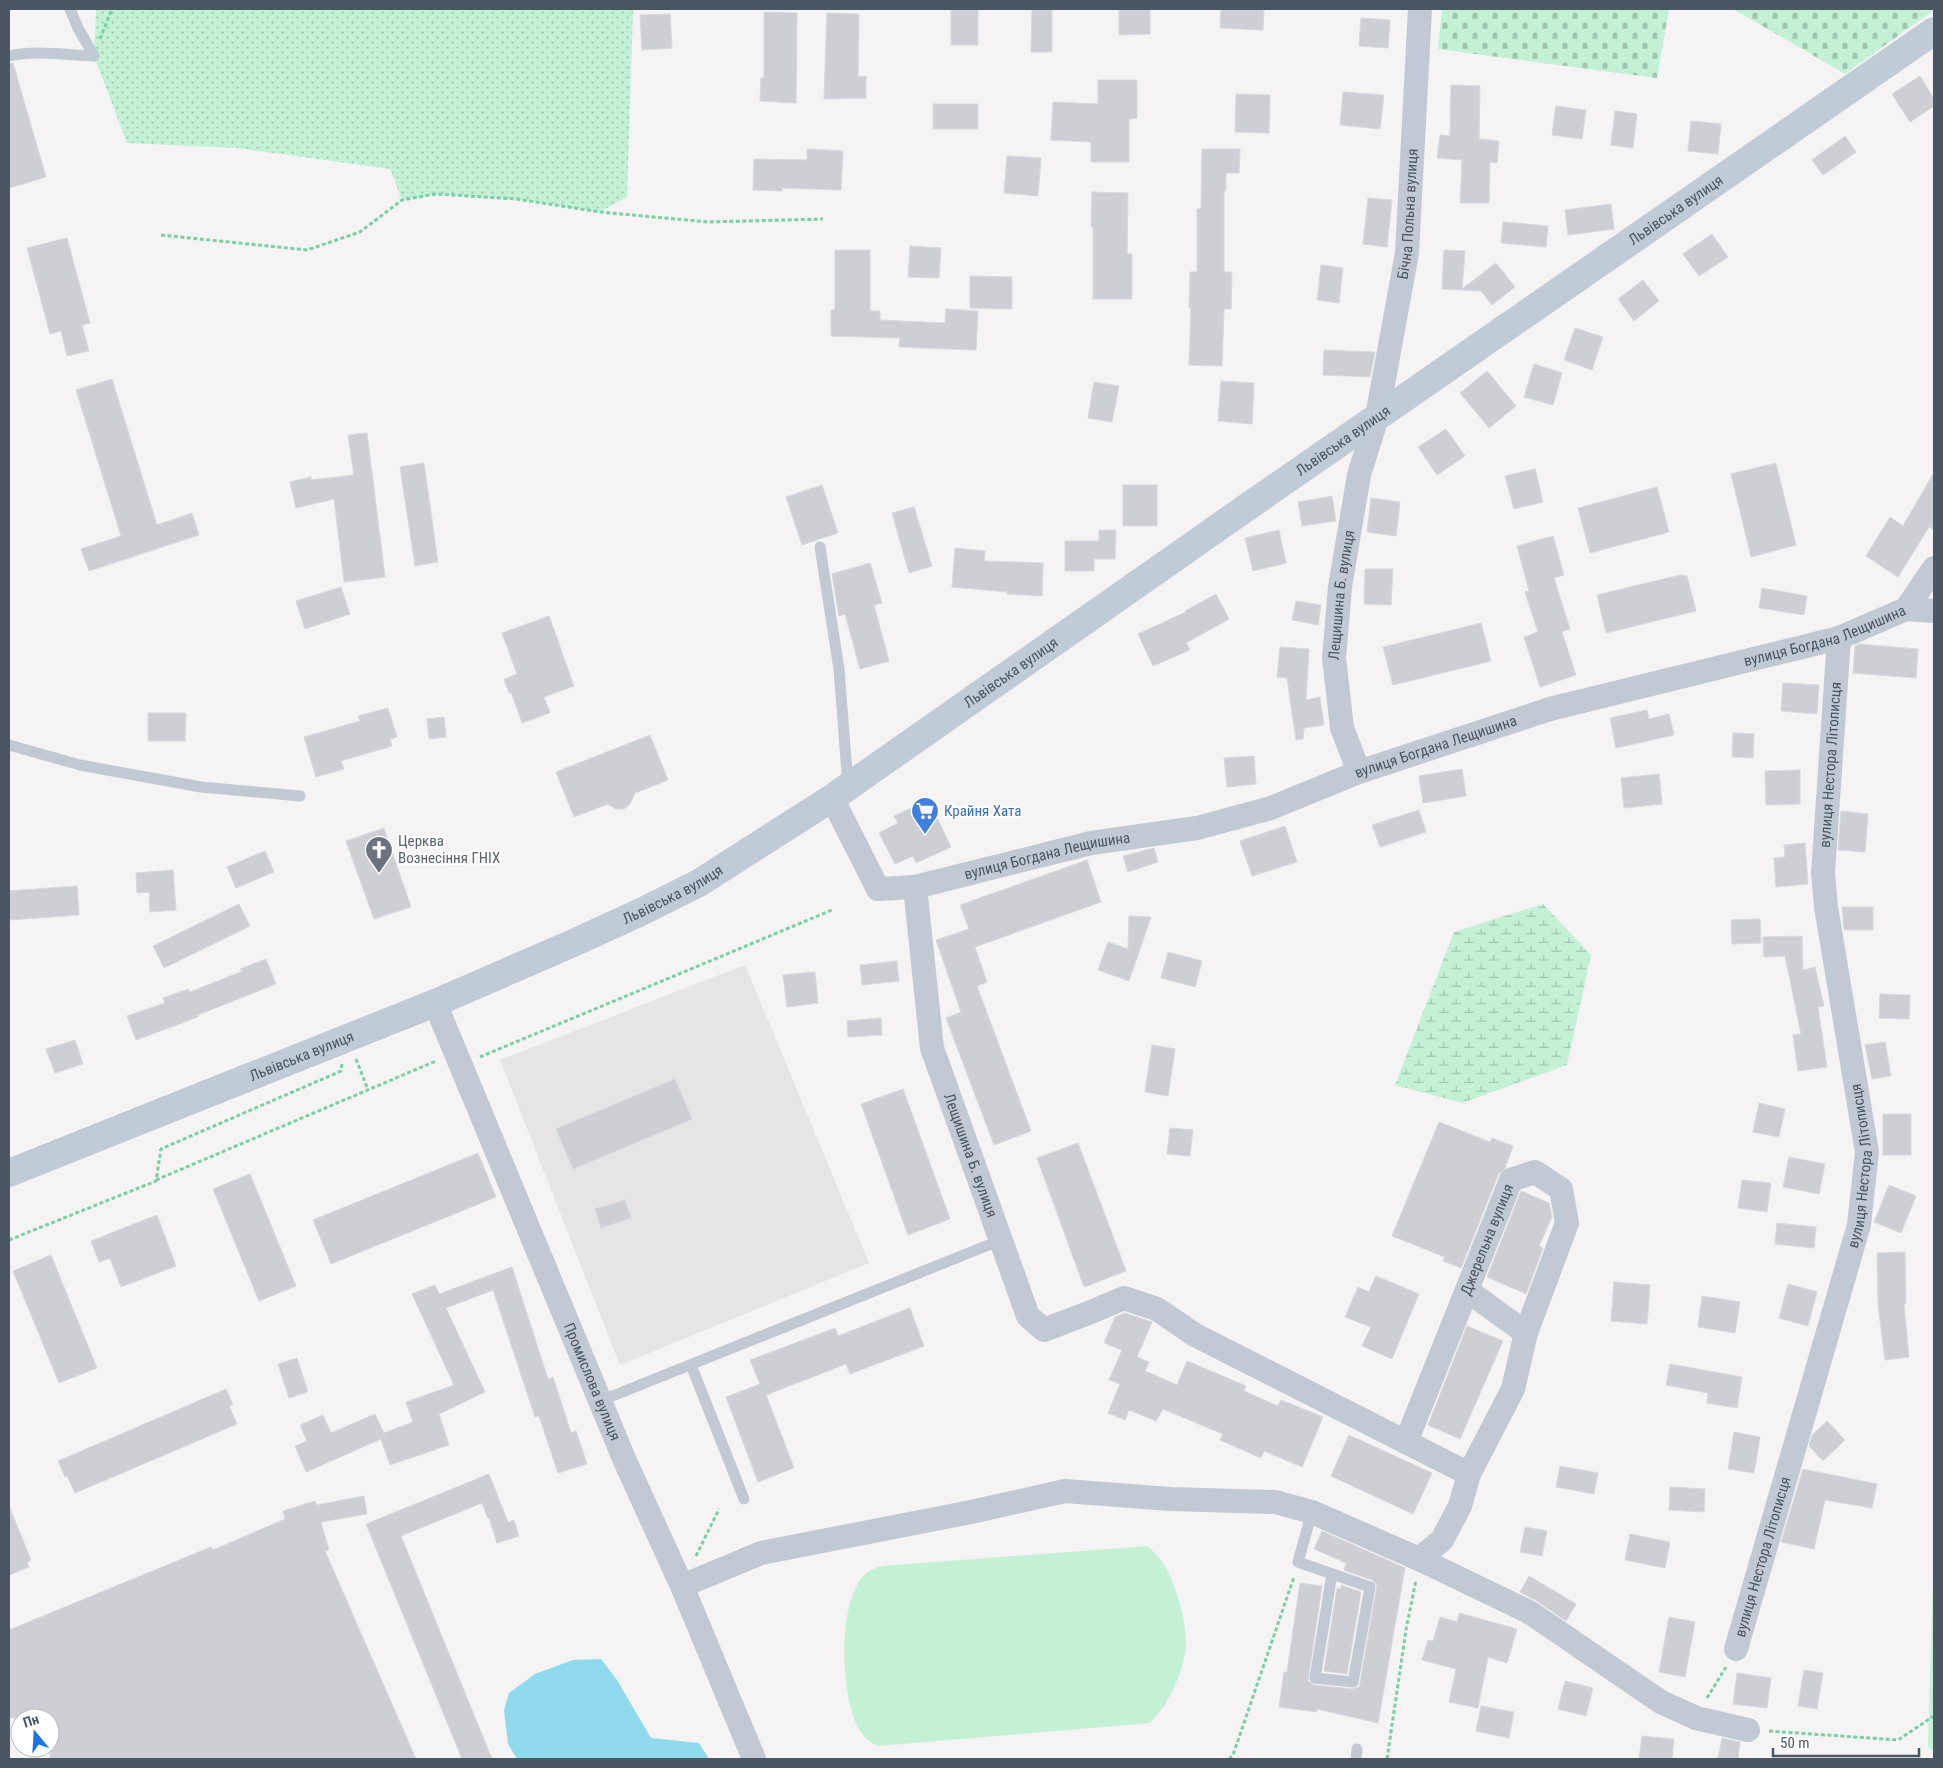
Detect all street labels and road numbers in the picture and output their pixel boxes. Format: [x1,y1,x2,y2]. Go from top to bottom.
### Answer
street label: Бічна Польна вулиця [1393,148,1422,281]
street label: Львівська вулиця [1625,171,1726,249]
street label: Львівська вулиця [1292,402,1394,480]
street label: Лещишина Б. вулиця [1325,529,1359,661]
street label: вулиця Богдана Лещишина [1742,601,1909,670]
street label: Львівська вулиця [960,633,1061,712]
street label: вулиця Нестора Літописця [1816,681,1845,848]
street label: вулиця Богдана Лещишина [1352,712,1519,782]
street label: вулиця Богдана Лещишина [962,829,1131,883]
street label: Львівська вулиця [620,861,726,928]
street label: Львівська вулиця [247,1027,356,1085]
street label: вулиця Нестора Літописця [1844,1082,1876,1250]
street label: Лещишина Б. вулиця [940,1091,1001,1220]
street label: Джерельна вулиця [1457,1181,1517,1298]
street label: Промислова вулиця [560,1320,625,1443]
street label: вулиця Нестора Літописця [1731,1475,1795,1639]

